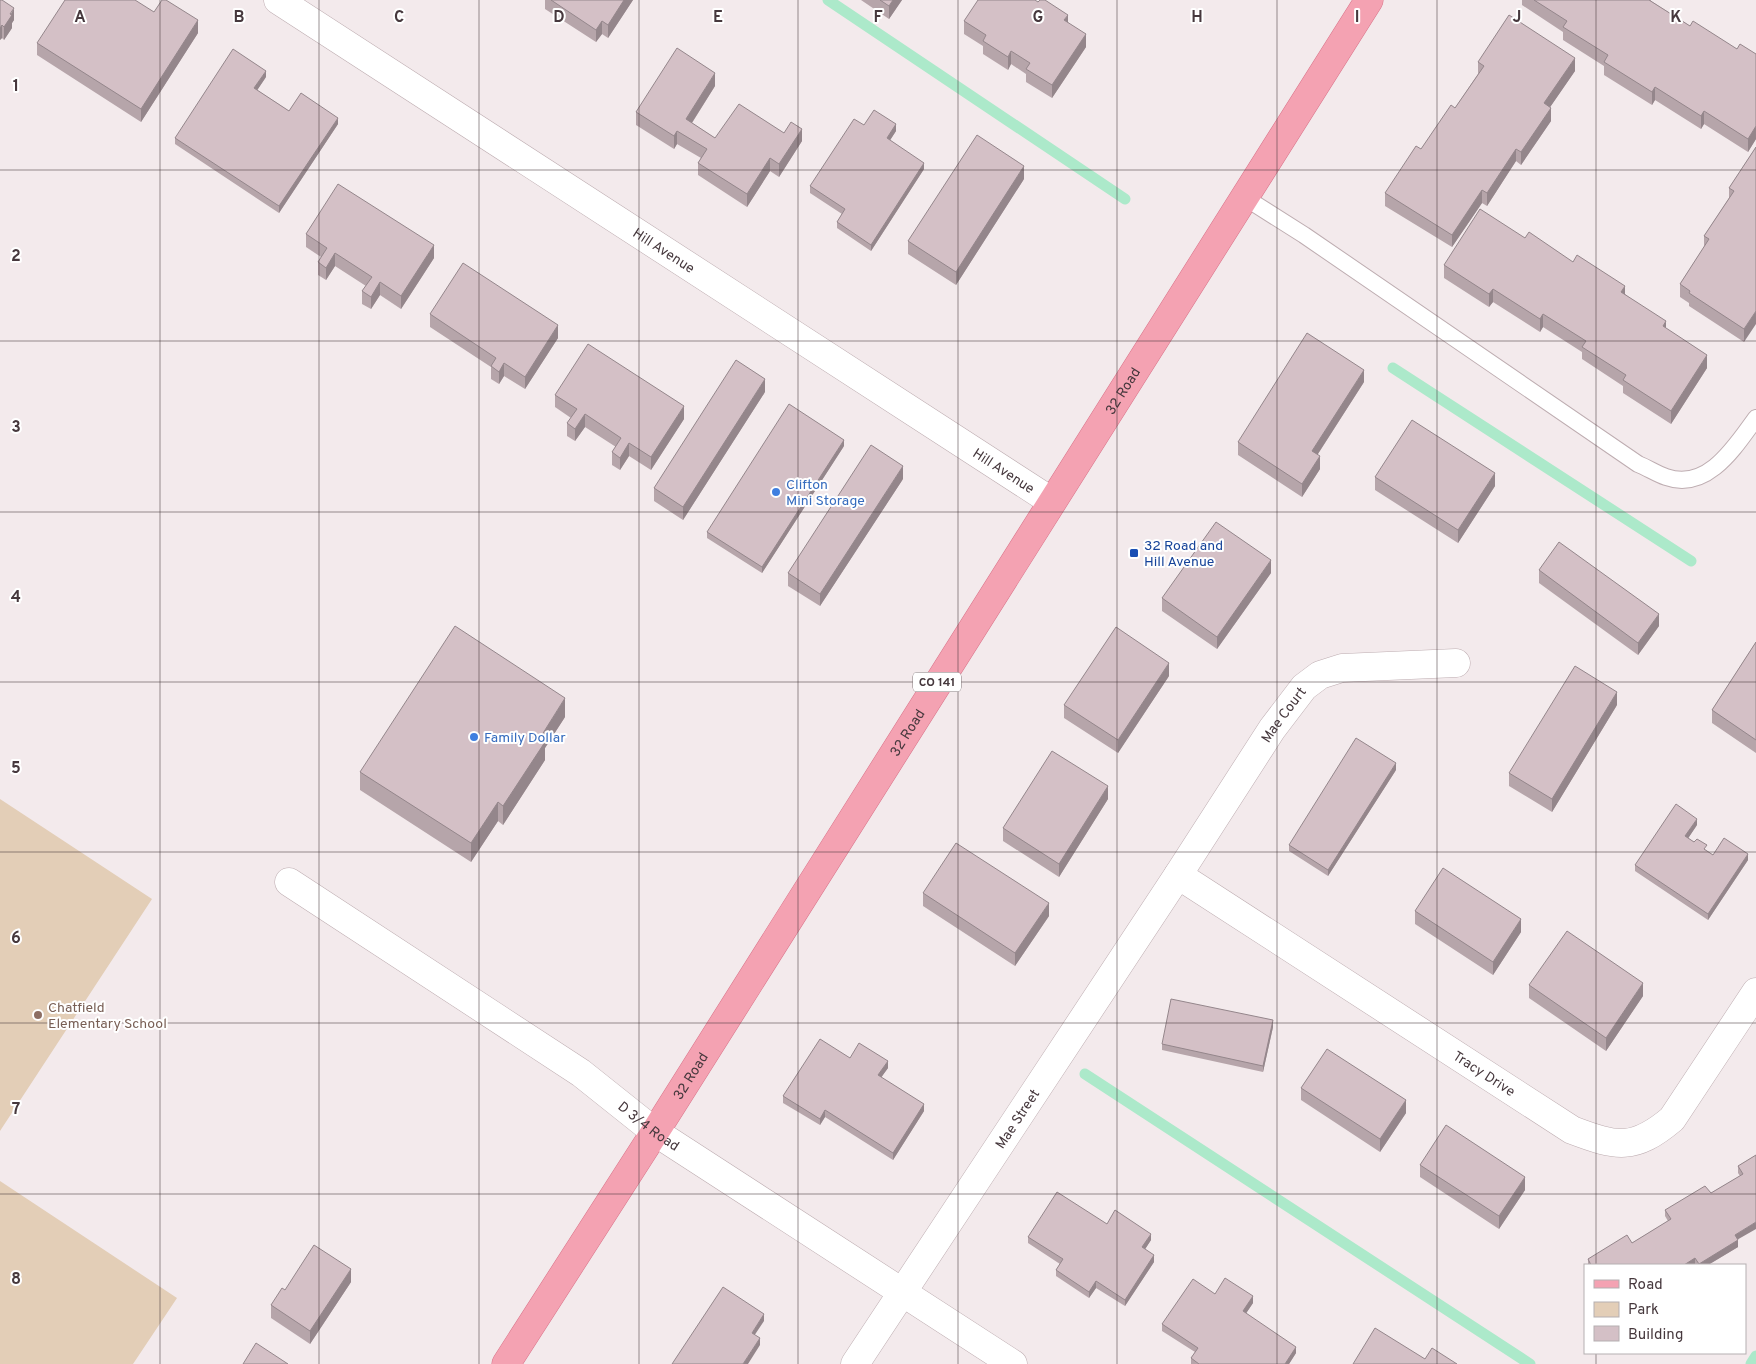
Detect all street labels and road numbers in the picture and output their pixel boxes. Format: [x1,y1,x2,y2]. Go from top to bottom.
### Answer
street label: Hill Avenue [629,225,697,278]
street label: 32 Road [1103,365,1145,418]
street label: Hill Avenue [969,445,1037,498]
road number: CO 141 [913,672,961,692]
street label: Mae Court [1258,684,1311,746]
street label: 32 Road [887,707,929,760]
street label: Tracy Drive [1449,1048,1518,1101]
street label: 32 Road [670,1050,713,1103]
street label: Mae Street [992,1087,1044,1153]
street label: D 3/4 Road [614,1099,682,1155]

